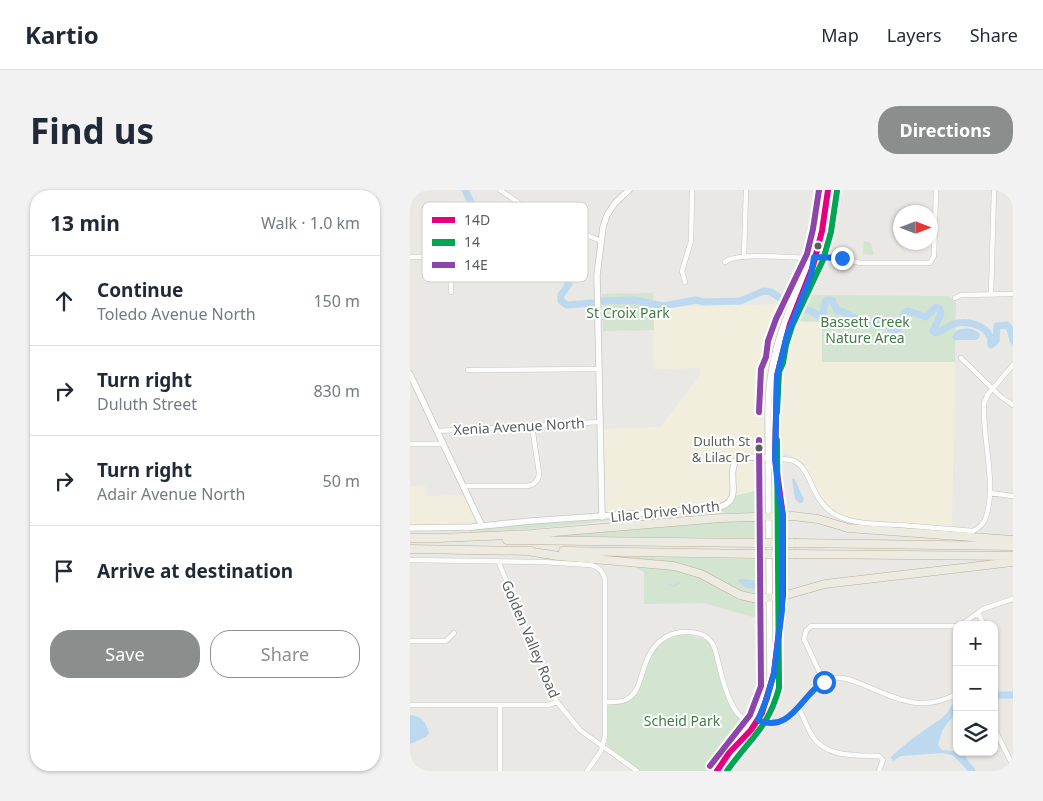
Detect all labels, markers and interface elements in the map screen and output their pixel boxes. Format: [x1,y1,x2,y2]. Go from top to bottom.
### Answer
text: Kartio [25,18,99,51]
text: Map [821,23,859,47]
text: Layers [887,23,942,47]
text: Share [970,23,1018,47]
button: Directions [878,106,1013,154]
text: Find us [30,107,154,154]
legend [422,202,588,282]
north arrow [893,205,938,250]
text: 13 min [50,209,120,237]
text: 14D [464,210,490,229]
text: Walk · 1.0 km [261,212,360,234]
text: 14 [464,232,480,251]
unlabelled marker [813,241,823,251]
route end [831,247,854,270]
text: 14E [464,255,488,274]
text: Continue [97,277,183,303]
icon: ahead [50,287,78,315]
text: 150 m [313,290,360,312]
text: Toledo Avenue North [97,303,256,325]
park label: St Croix Park [586,303,670,322]
park label: Bassett Creek Nature Area [820,312,910,347]
text: Turn right [97,367,192,393]
icon: right [50,377,78,405]
text: 830 m [313,380,360,402]
text: Duluth Street [97,393,197,415]
street label: Xenia Avenue North [453,413,585,439]
place label: Duluth St & Lilac Dr [692,432,751,466]
marker: Duluth St & Lilac Dr [754,443,764,453]
text: Turn right [97,457,192,483]
icon: right [50,467,78,495]
text: 50 m [323,470,360,492]
text: Adair Avenue North [97,483,245,505]
street label: Lilac Drive North [609,496,721,526]
icon: arrive [50,557,78,585]
text: Arrive at destination [97,558,293,584]
street label: Golden Valley Road [498,577,564,701]
map controls [953,621,998,756]
button: + [953,621,998,666]
button: Save [50,630,200,678]
button: Share [210,630,360,678]
button: − [953,666,998,711]
route start [813,671,836,694]
park label: Scheid Park [644,711,721,730]
button: layers [953,711,998,756]

